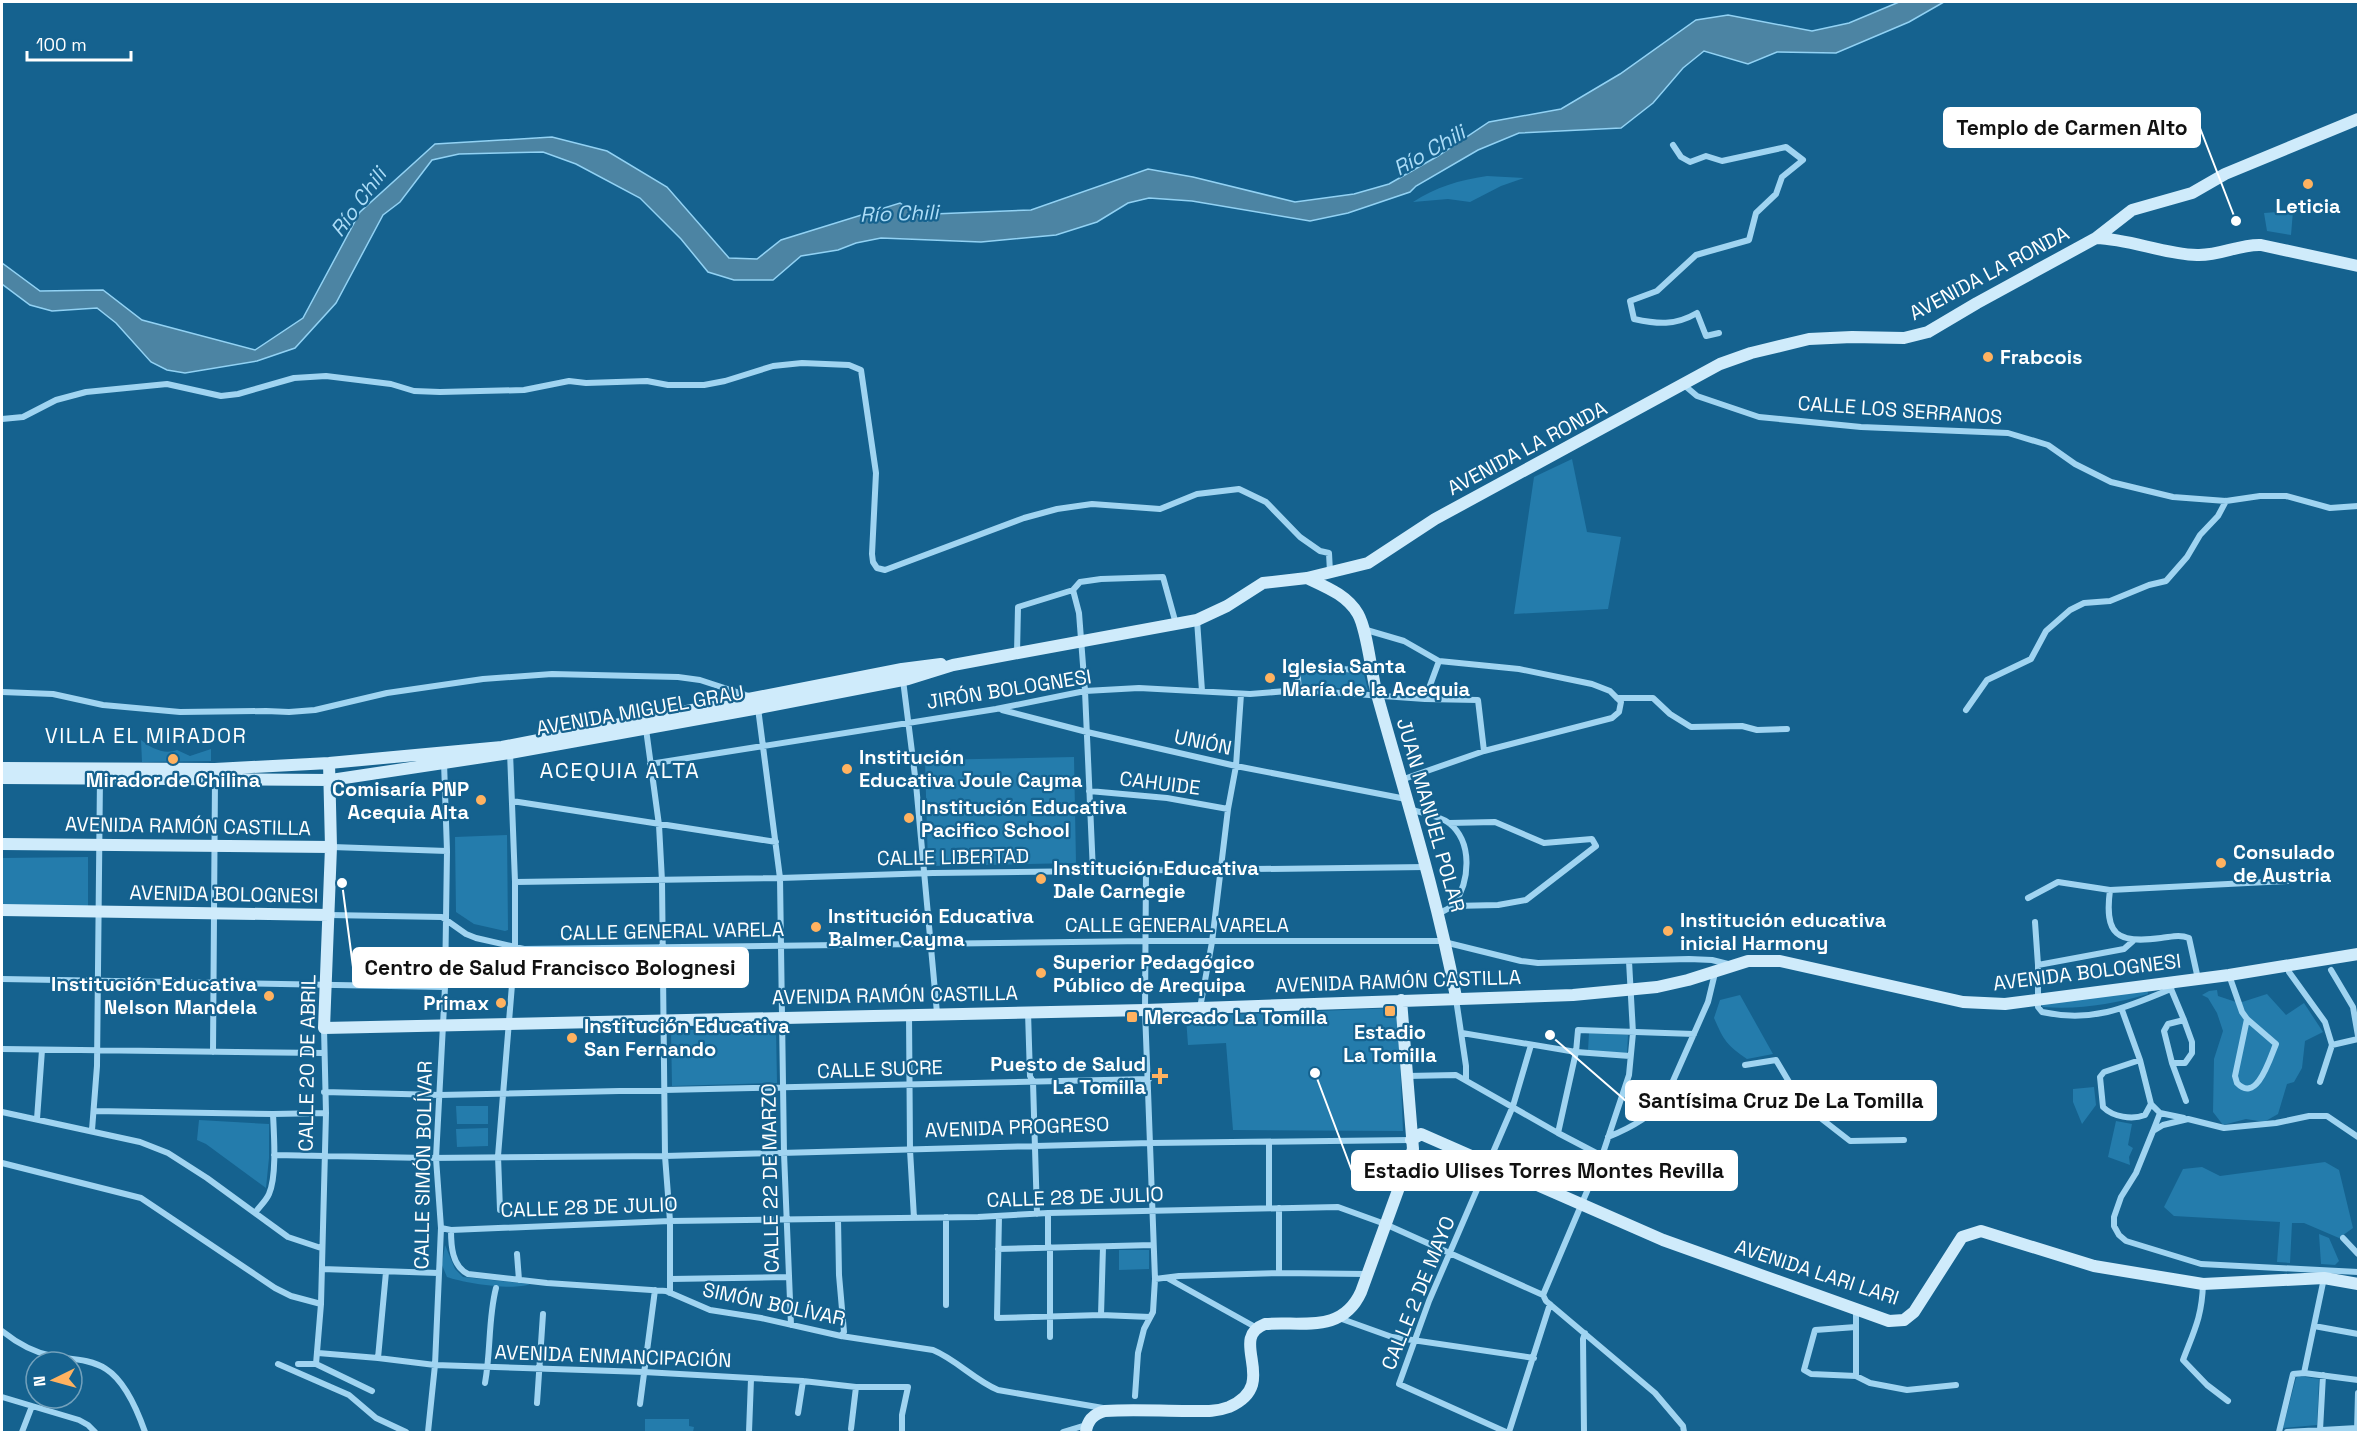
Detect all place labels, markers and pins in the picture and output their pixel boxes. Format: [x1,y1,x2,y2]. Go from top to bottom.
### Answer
callout: Templo de Carmen Alto [1944,108,2200,147]
marker: Leticia [2301,177,2315,191]
place label: Leticia [2275,193,2341,219]
place label: Frabcois [2000,344,2082,370]
marker: Frabcois [1981,350,1995,364]
place label: Iglesia Santa María de la Acequia [1282,653,1471,702]
marker: Iglesia Santa María de la Acequia [1263,671,1277,685]
place label: Institución Educativa Joule Cayma [859,744,1083,793]
marker: Mirador de Chilina [166,752,180,766]
marker: Institución Educativa Joule Cayma [840,762,854,776]
place label: Mirador de Chilina [86,767,261,793]
place label: Comisaría PNP Acequia Alta [332,776,469,825]
marker: Comisaría PNP Acequia Alta [474,793,488,807]
place label: Institución Educativa Pacifico School [921,794,1127,843]
marker: Institución Educativa Pacifico School [902,811,916,825]
place label: Consulado de Austria [2233,839,2335,888]
place label: Institución Educativa Dale Carnegie [1053,855,1259,904]
marker: Consulado de Austria [2214,856,2228,870]
marker: Institución Educativa Dale Carnegie [1034,872,1048,886]
place label: Institución Educativa Balmer Cayma [828,903,1034,952]
place label: Institución educativa inicial Harmony [1680,907,1887,956]
marker: Institución Educativa Balmer Cayma [809,920,823,934]
marker: Institución educativa inicial Harmony [1661,924,1675,938]
callout: Centro de Salud Francisco Bolognesi [353,948,748,987]
place label: Superior Pedagógico Público de Arequipa [1053,949,1255,998]
marker: Superior Pedagógico Público de Arequipa [1034,966,1048,980]
place label: Institución Educativa Nelson Mandela [51,971,257,1020]
marker: Institución Educativa Nelson Mandela [262,989,276,1003]
place label: Primax [423,990,489,1016]
marker: Primax [494,996,508,1010]
place label: Mercado La Tomilla [1144,1004,1328,1030]
marker: Estadio La Tomilla [1383,1004,1397,1018]
marker: Mercado La Tomilla [1125,1010,1139,1024]
place label: Institución Educativa San Fernando [584,1013,790,1062]
place label: Estadio La Tomilla [1343,1019,1437,1068]
marker: Institución Educativa San Fernando [565,1031,579,1045]
place label: Puesto de Salud La Tomilla [990,1051,1146,1100]
marker: Puesto de Salud La Tomilla [1151,1067,1169,1085]
callout: Santísima Cruz De La Tomilla [1626,1081,1936,1120]
callout: Estadio Ulises Torres Montes Revilla [1352,1151,1737,1190]

